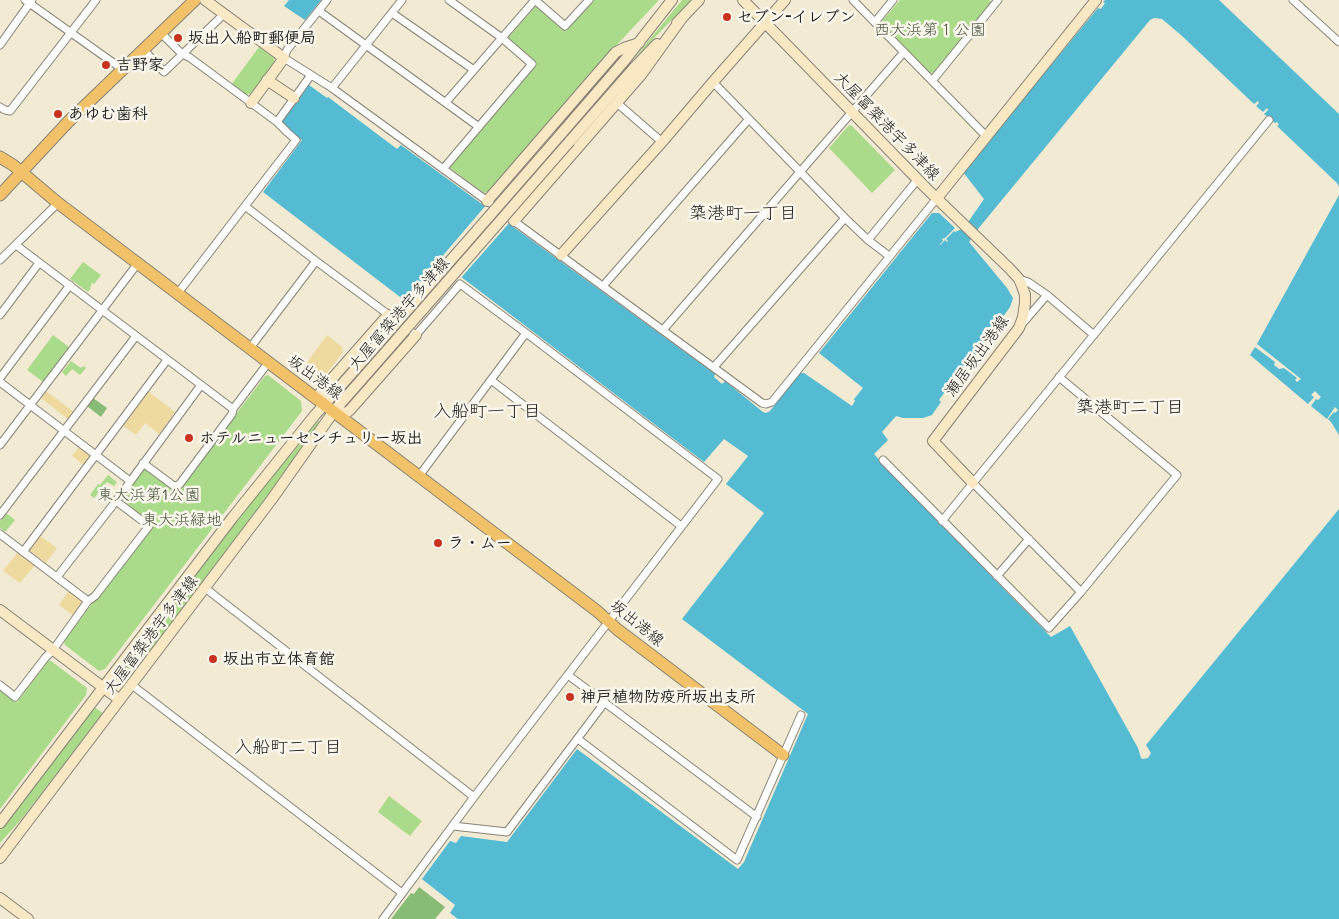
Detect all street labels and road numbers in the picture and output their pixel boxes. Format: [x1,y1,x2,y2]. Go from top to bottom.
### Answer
street label: 大屋冨築港宇多津線 [830,68,944,184]
street label: 大屋冨築港宇多津線 [345,253,453,375]
street label: 瀬居坂出港線 [941,312,1013,400]
street label: 坂出港線 [283,350,347,404]
street label: 大屋冨築港宇多津線 [100,572,202,698]
street label: 坂出港線 [606,595,668,651]

